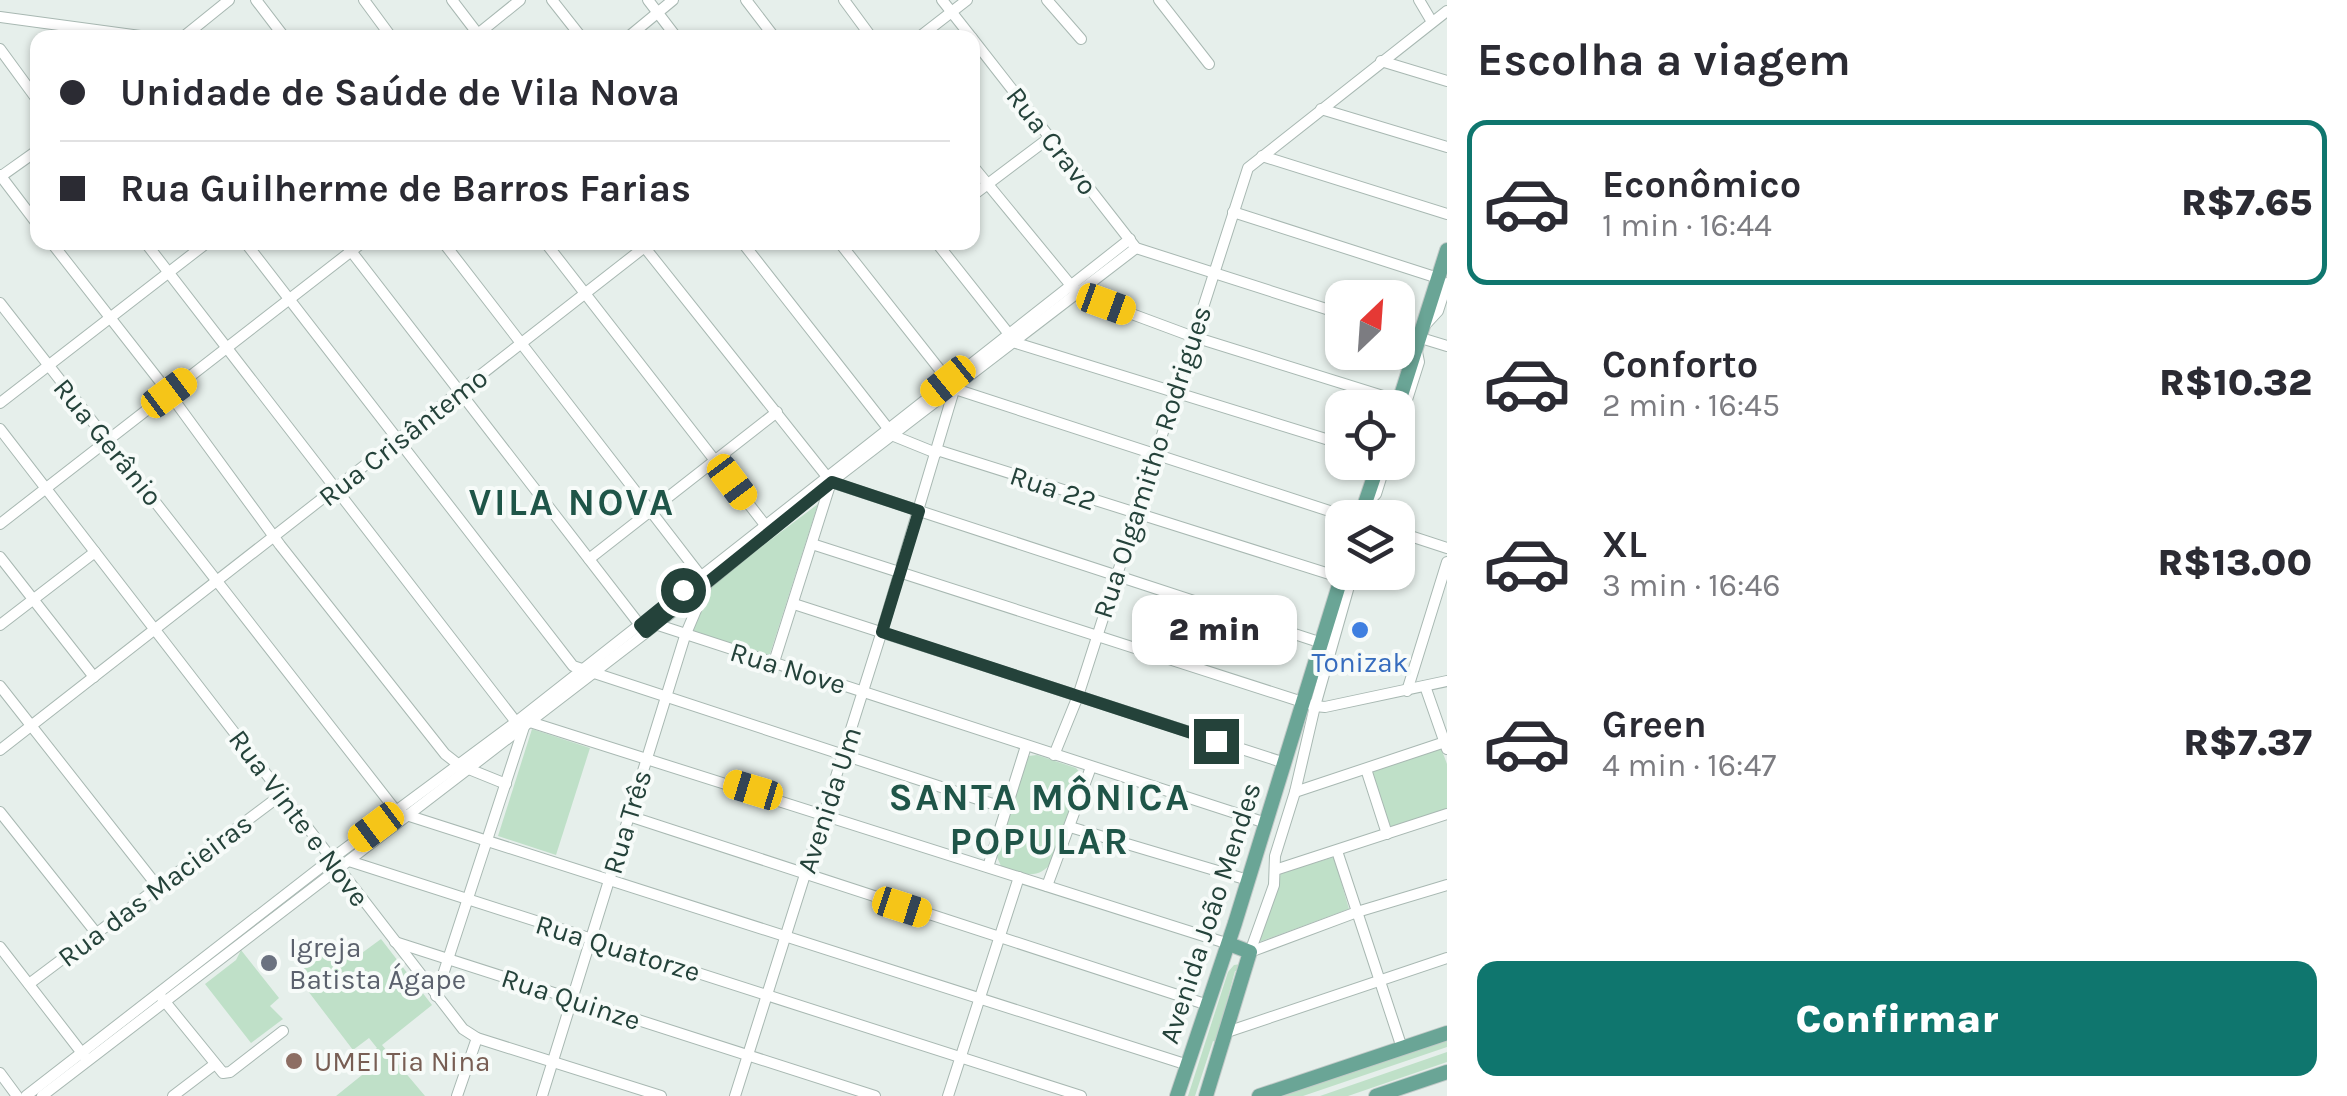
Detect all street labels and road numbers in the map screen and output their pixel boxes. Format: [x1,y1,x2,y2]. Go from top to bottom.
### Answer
street label: Rua Cravo [1000,80,1104,202]
street label: Rua Olgamitho Rodrigues [1086,302,1218,622]
street label: Rua Crisântemo [312,361,494,513]
street label: Rua Gerânio [47,372,169,512]
street label: Rua 22 [1006,459,1100,517]
street label: Rua Nove [726,635,850,701]
street label: Avenida Um [790,722,868,878]
street label: Rua Vinte e Nove [222,723,376,913]
street label: Rua Três [596,766,658,878]
street label: Avenida João Mendes [1152,778,1268,1048]
street label: Rua das Macieiras [51,806,259,974]
street label: Rua Quatorze [532,907,704,989]
street label: Rua Quinze [497,961,645,1037]

